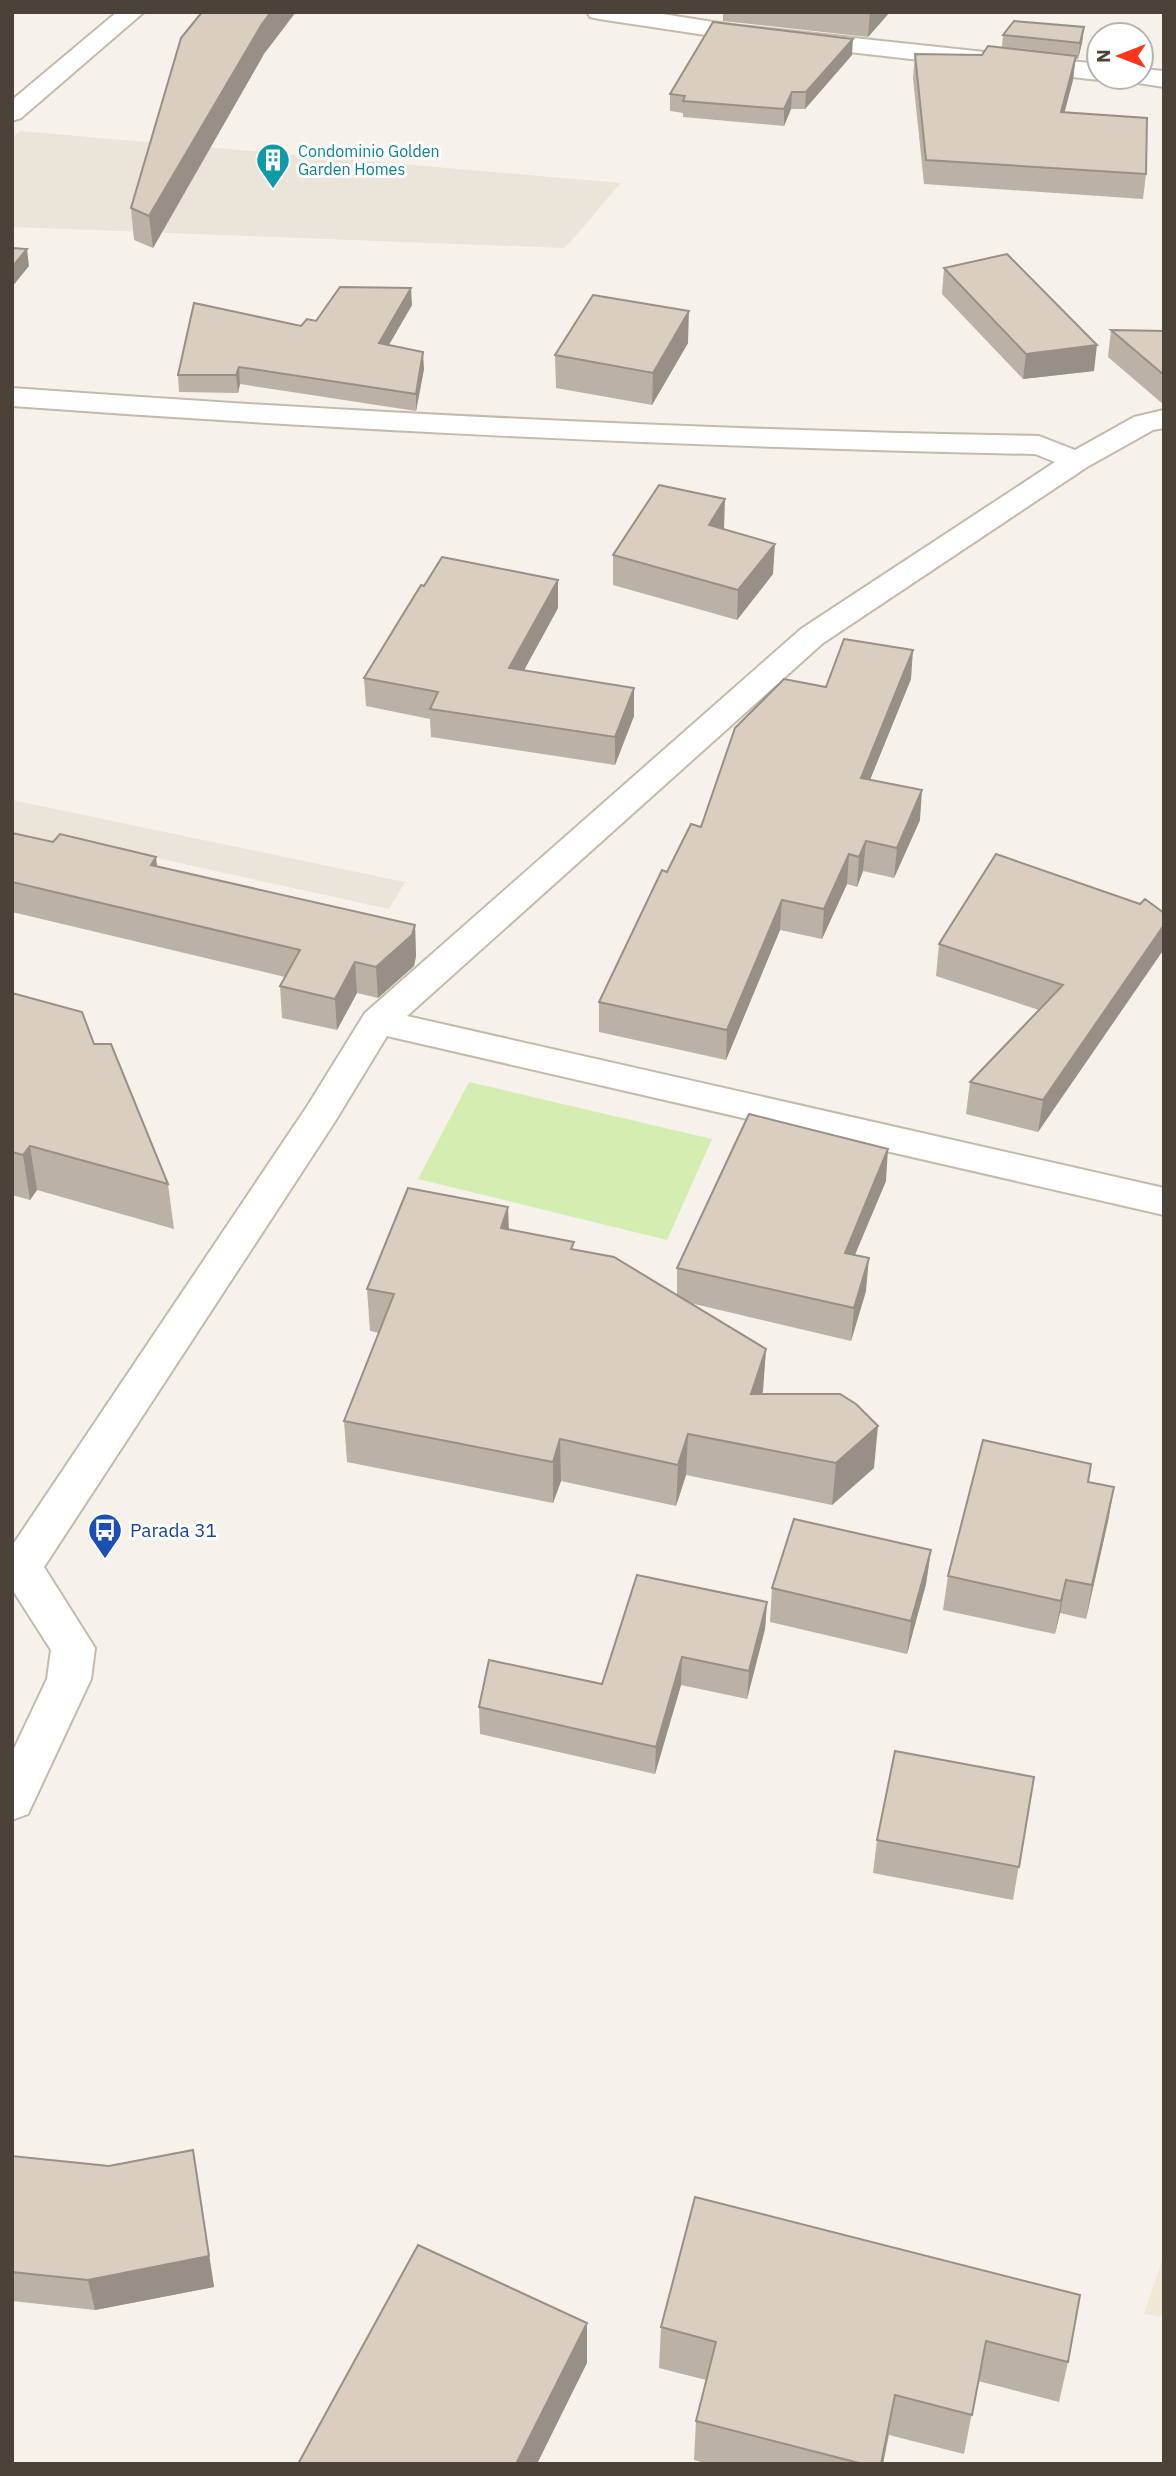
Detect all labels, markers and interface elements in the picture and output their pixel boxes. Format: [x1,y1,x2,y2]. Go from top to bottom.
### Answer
north arrow [1085,21,1155,91]
text: N [1091,49,1115,63]
building icon: Condominio Golden Garden Homes [254,141,292,190]
place label: Condominio Golden Garden Homes [298,141,440,179]
bus stop icon: Parada 31 [86,1511,124,1560]
place label: Parada 31 [130,1518,217,1542]

